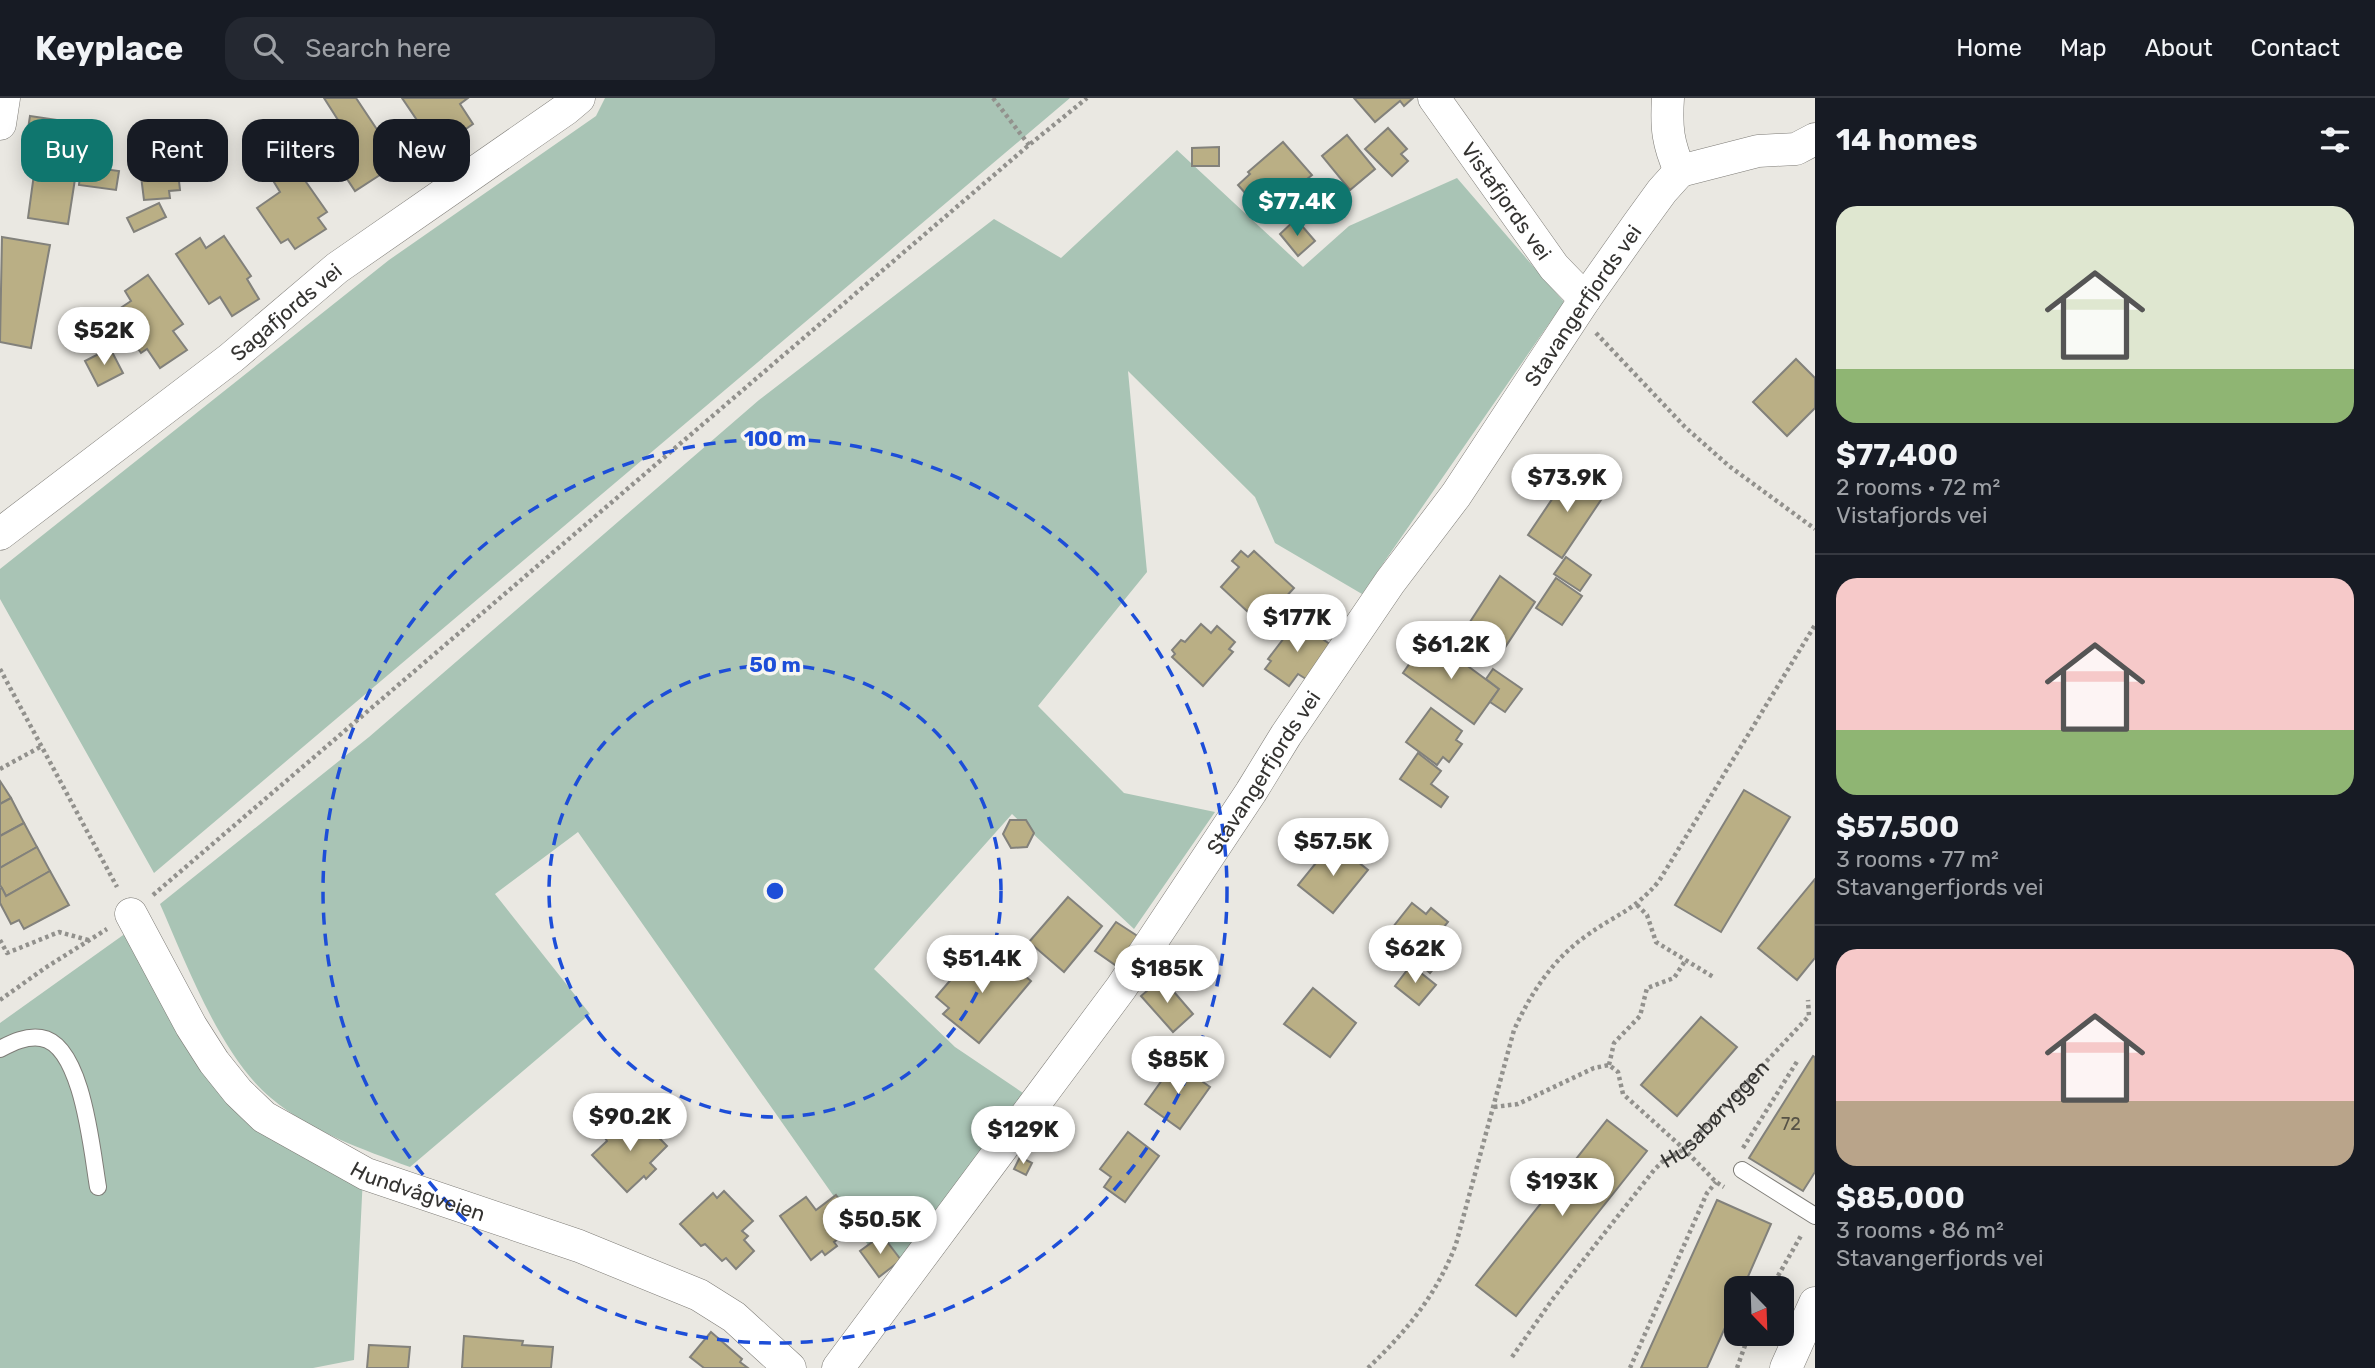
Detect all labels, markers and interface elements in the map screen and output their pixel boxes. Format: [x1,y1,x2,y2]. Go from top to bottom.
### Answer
search box [225,17,715,80]
text: Keyplace [35,29,183,68]
icon: search [249,29,287,67]
text: Search here [305,33,451,64]
text: Home [1956,34,2022,62]
text: Map [2060,34,2107,62]
text: About [2145,34,2213,62]
text: Contact [2251,34,2340,62]
chip: Buy [21,119,113,182]
chip: Rent [127,119,228,182]
chip: Filters [242,119,359,182]
chip: New [373,119,470,182]
icon: filters [2316,121,2354,159]
text: 14 homes [1836,122,1978,158]
street label: Vistafjords vei [1457,137,1557,264]
pin: $77.4K [1240,178,1354,238]
text: $77.4K [1258,187,1336,215]
street label: Stavangerfjords vei [1519,220,1646,391]
icon: home [2032,252,2158,378]
street label: Sagafjords vei [225,258,346,366]
pin: $52K [63,308,145,367]
text: $52K [74,316,134,344]
text: 100 m [744,426,806,451]
text: $77,400 [1836,437,1958,473]
pin: $73.9K [1510,454,1624,514]
text: $73.9K [1527,463,1607,491]
text: 2 rooms · 72 m² [1836,473,2000,501]
text: Vistafjords vei [1836,501,1987,529]
pin: $177K [1248,594,1346,654]
text: $177K [1263,603,1331,631]
pin: $61.2K [1394,622,1508,681]
icon: home [2032,624,2158,750]
text: $61.2K [1412,630,1490,658]
text: 50 m [749,652,801,677]
street label: Stavangerfjords vei [1201,686,1325,859]
text: $57,500 [1836,809,1959,845]
pin: $57.5K [1276,818,1390,878]
text: $57.5K [1294,827,1372,855]
text: 3 rooms · 77 m² [1836,845,1999,873]
text: Stavangerfjords vei [1836,873,2044,901]
centre of rings [763,879,787,903]
pin: $62K [1374,926,1456,985]
text: $62K [1385,934,1445,962]
pin: $51.4K [925,936,1039,995]
text: $51.4K [943,944,1021,972]
pin: $185K [1118,946,1216,1005]
text: $185K [1131,954,1203,982]
icon: home [2032,995,2158,1121]
pin: $85K [1137,1037,1219,1096]
text: $85K [1147,1045,1209,1073]
street label: Husabøryggen [1656,1055,1774,1173]
pin: $90.2K [573,1094,687,1153]
text: $90.2K [589,1102,671,1130]
pin: $129K [974,1107,1072,1166]
house number: 72 [1781,1113,1801,1135]
text: $129K [987,1115,1059,1143]
street label: Hundvågveien [346,1156,489,1226]
pin: $193K [1513,1158,1611,1218]
text: $193K [1526,1167,1598,1195]
text: $85,000 [1836,1180,1965,1216]
pin: $50.5K [823,1196,937,1256]
text: $50.5K [839,1205,921,1233]
text: 3 rooms · 86 m² [1836,1216,2004,1244]
text: Stavangerfjords vei [1836,1244,2044,1272]
north arrow [1724,1276,1794,1346]
map controls [1724,1276,1794,1346]

